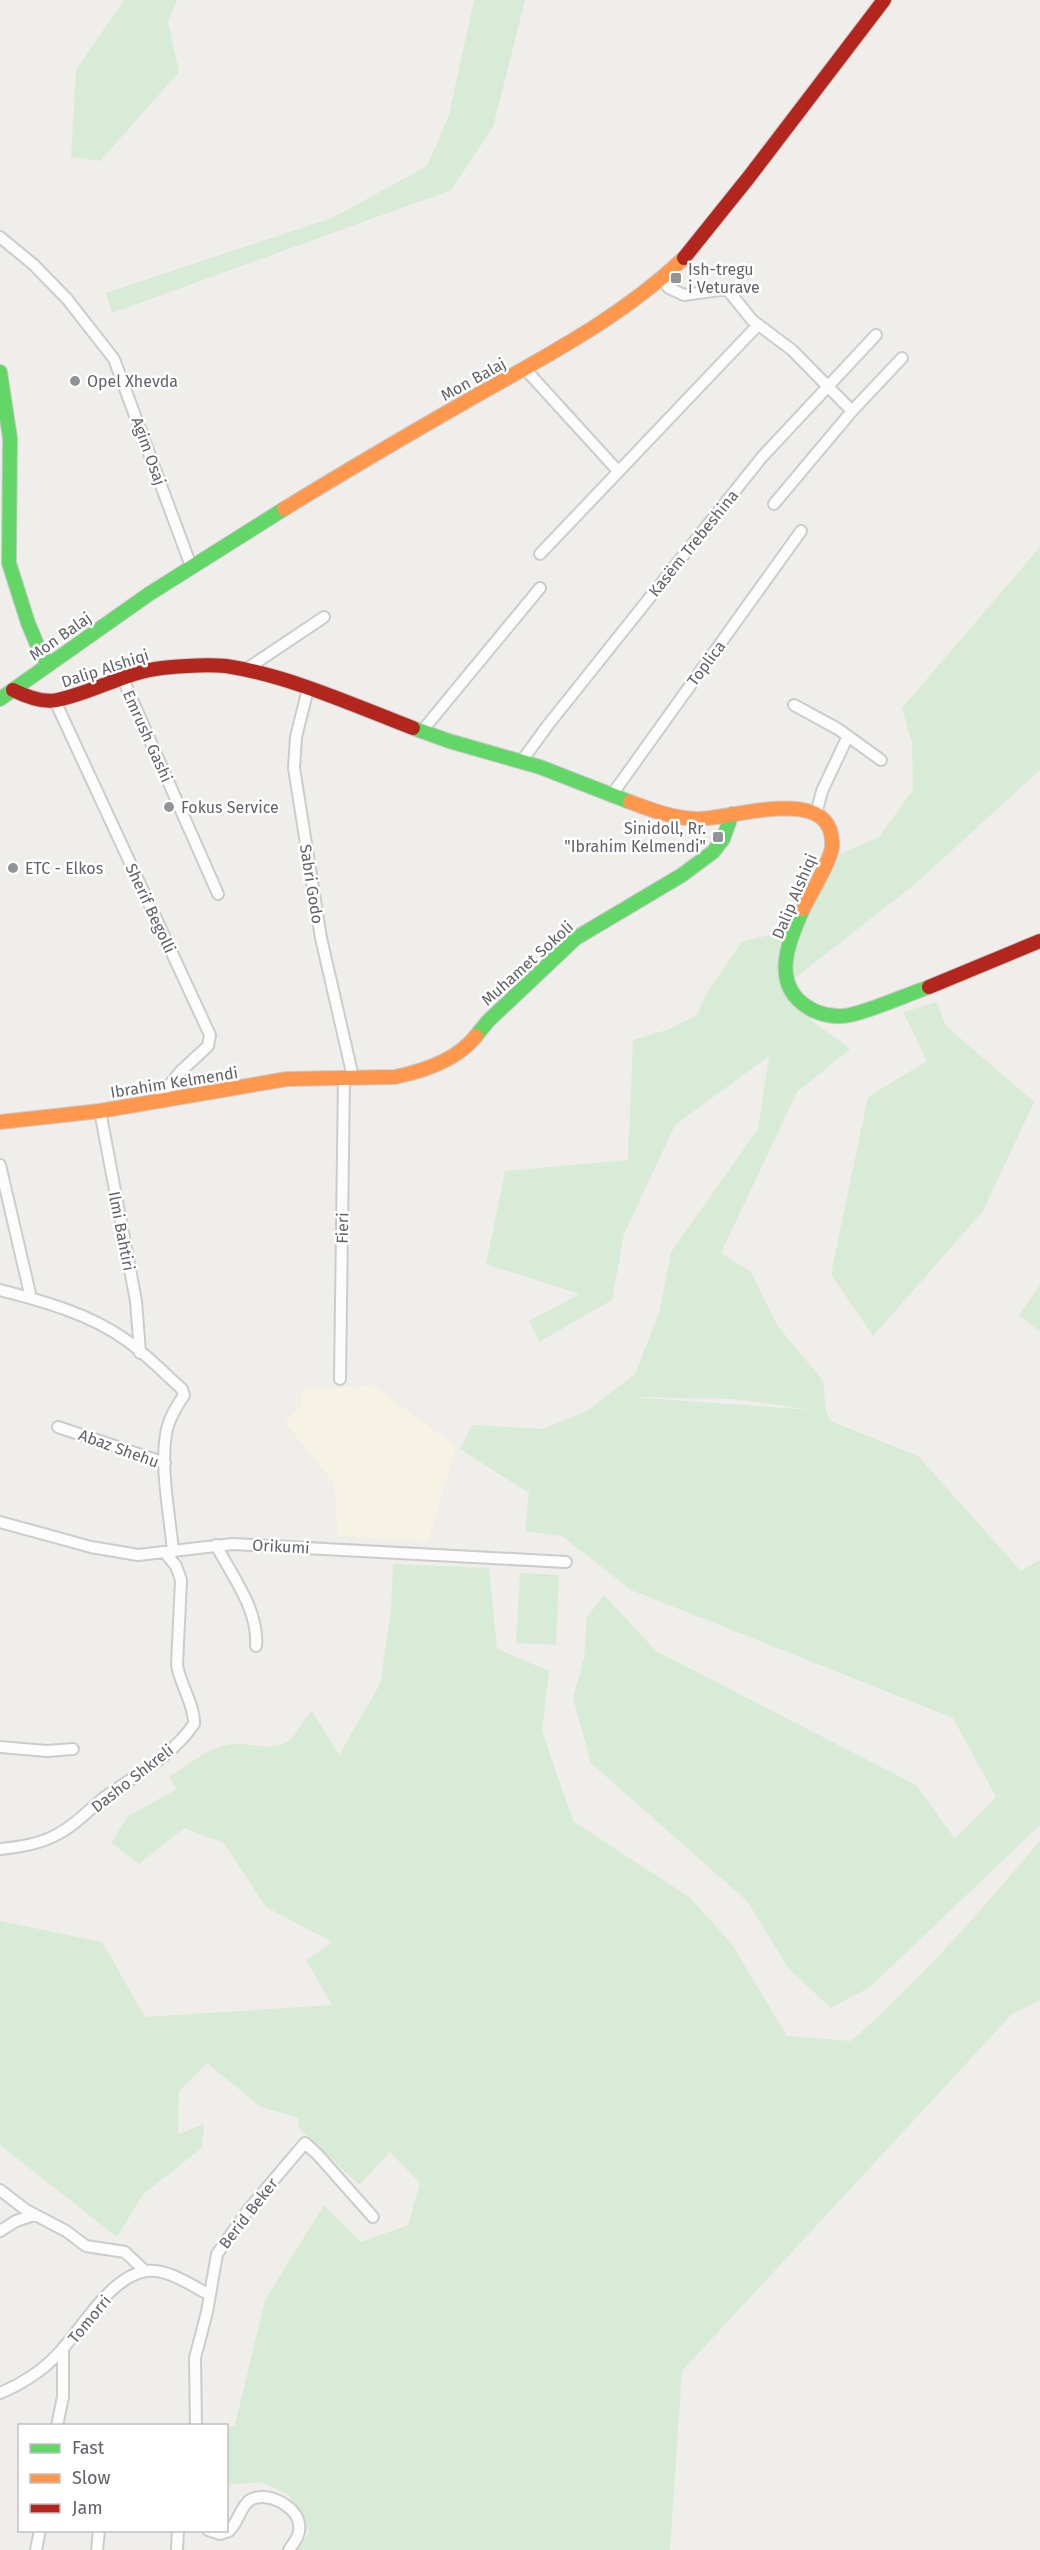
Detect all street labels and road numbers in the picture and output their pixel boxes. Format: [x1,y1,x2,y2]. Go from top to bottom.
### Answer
street label: Mon Balaj [437,354,509,405]
street label: Agim Osaj [127,414,170,488]
street label: Kasëm Trebeshina [645,486,742,601]
street label: Mon Balaj [26,608,95,665]
street label: Toplica [683,637,730,690]
street label: Dalip Alshiqi [59,645,151,692]
street label: Emrush Gashi [119,687,176,785]
street label: Sabri Godo [296,843,327,925]
street label: Dalip Alshiqi [768,851,821,942]
street label: Sherif Begolli [121,860,180,956]
street label: Muhamet Sokoli [478,917,577,1010]
street label: Ibrahim Kelmendi [109,1063,239,1102]
street label: Ilmi Bahtiri [104,1190,139,1272]
street label: Fieri [333,1212,352,1244]
street label: Abaz Shehu [76,1425,162,1472]
street label: Orikumi [252,1536,310,1557]
street label: Dasho Shkreli [87,1740,177,1816]
street label: Berid Beker [215,2174,282,2252]
street label: Tomorri [64,2292,115,2347]

